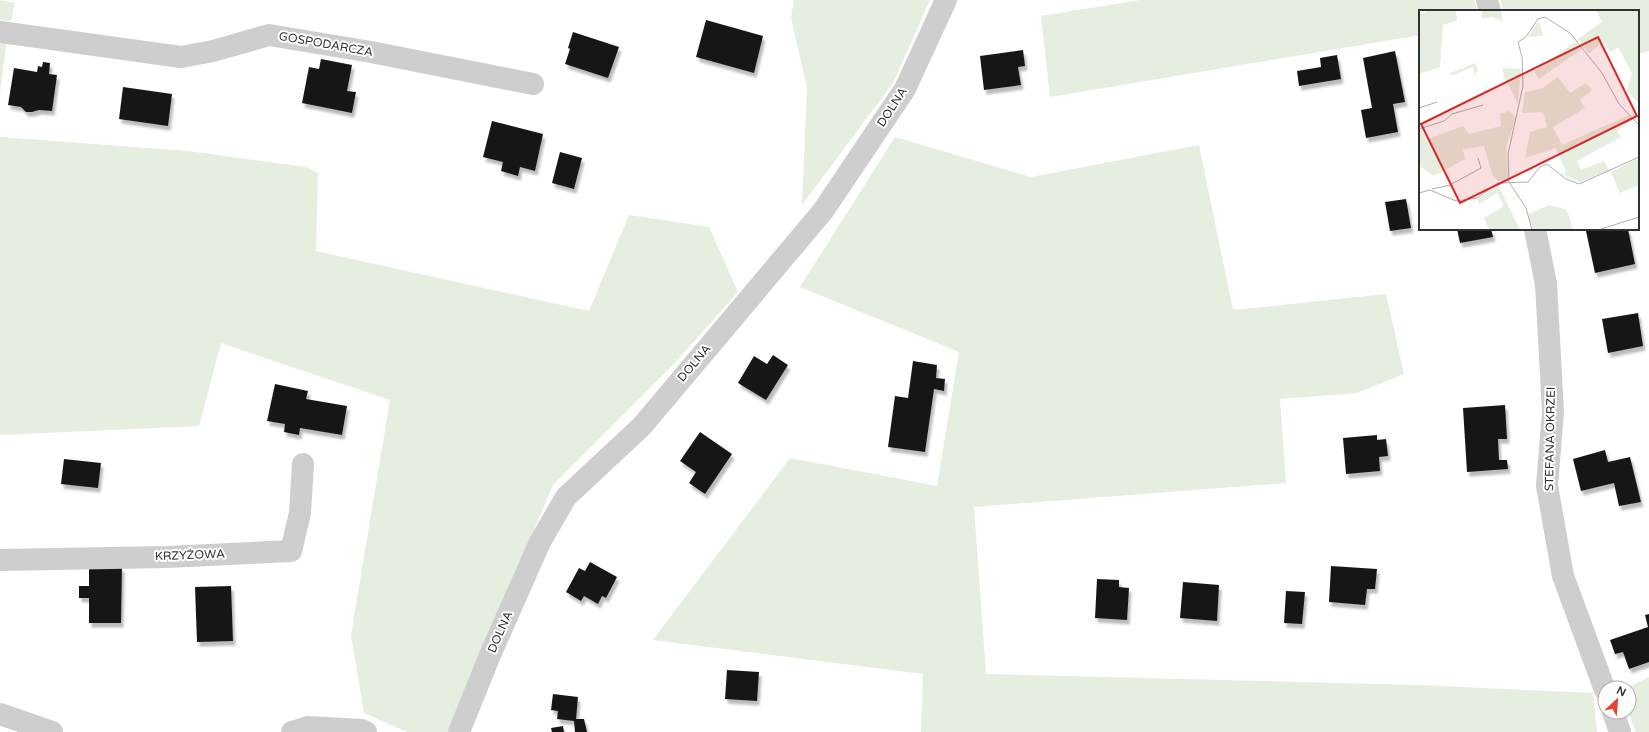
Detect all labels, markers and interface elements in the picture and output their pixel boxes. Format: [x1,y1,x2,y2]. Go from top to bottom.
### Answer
inset map [1419,10,1639,230]
street label: GOSPODARCZA [278,29,374,59]
street label: DOLNA [874,85,910,129]
street label: DOLNA [674,342,714,384]
street label: STEFANA OKRZEI [1542,387,1558,491]
street label: KRZYŻOWA [155,547,225,563]
street label: DOLNA [485,609,515,655]
north arrow [1597,680,1637,720]
text: N [1614,684,1628,699]

